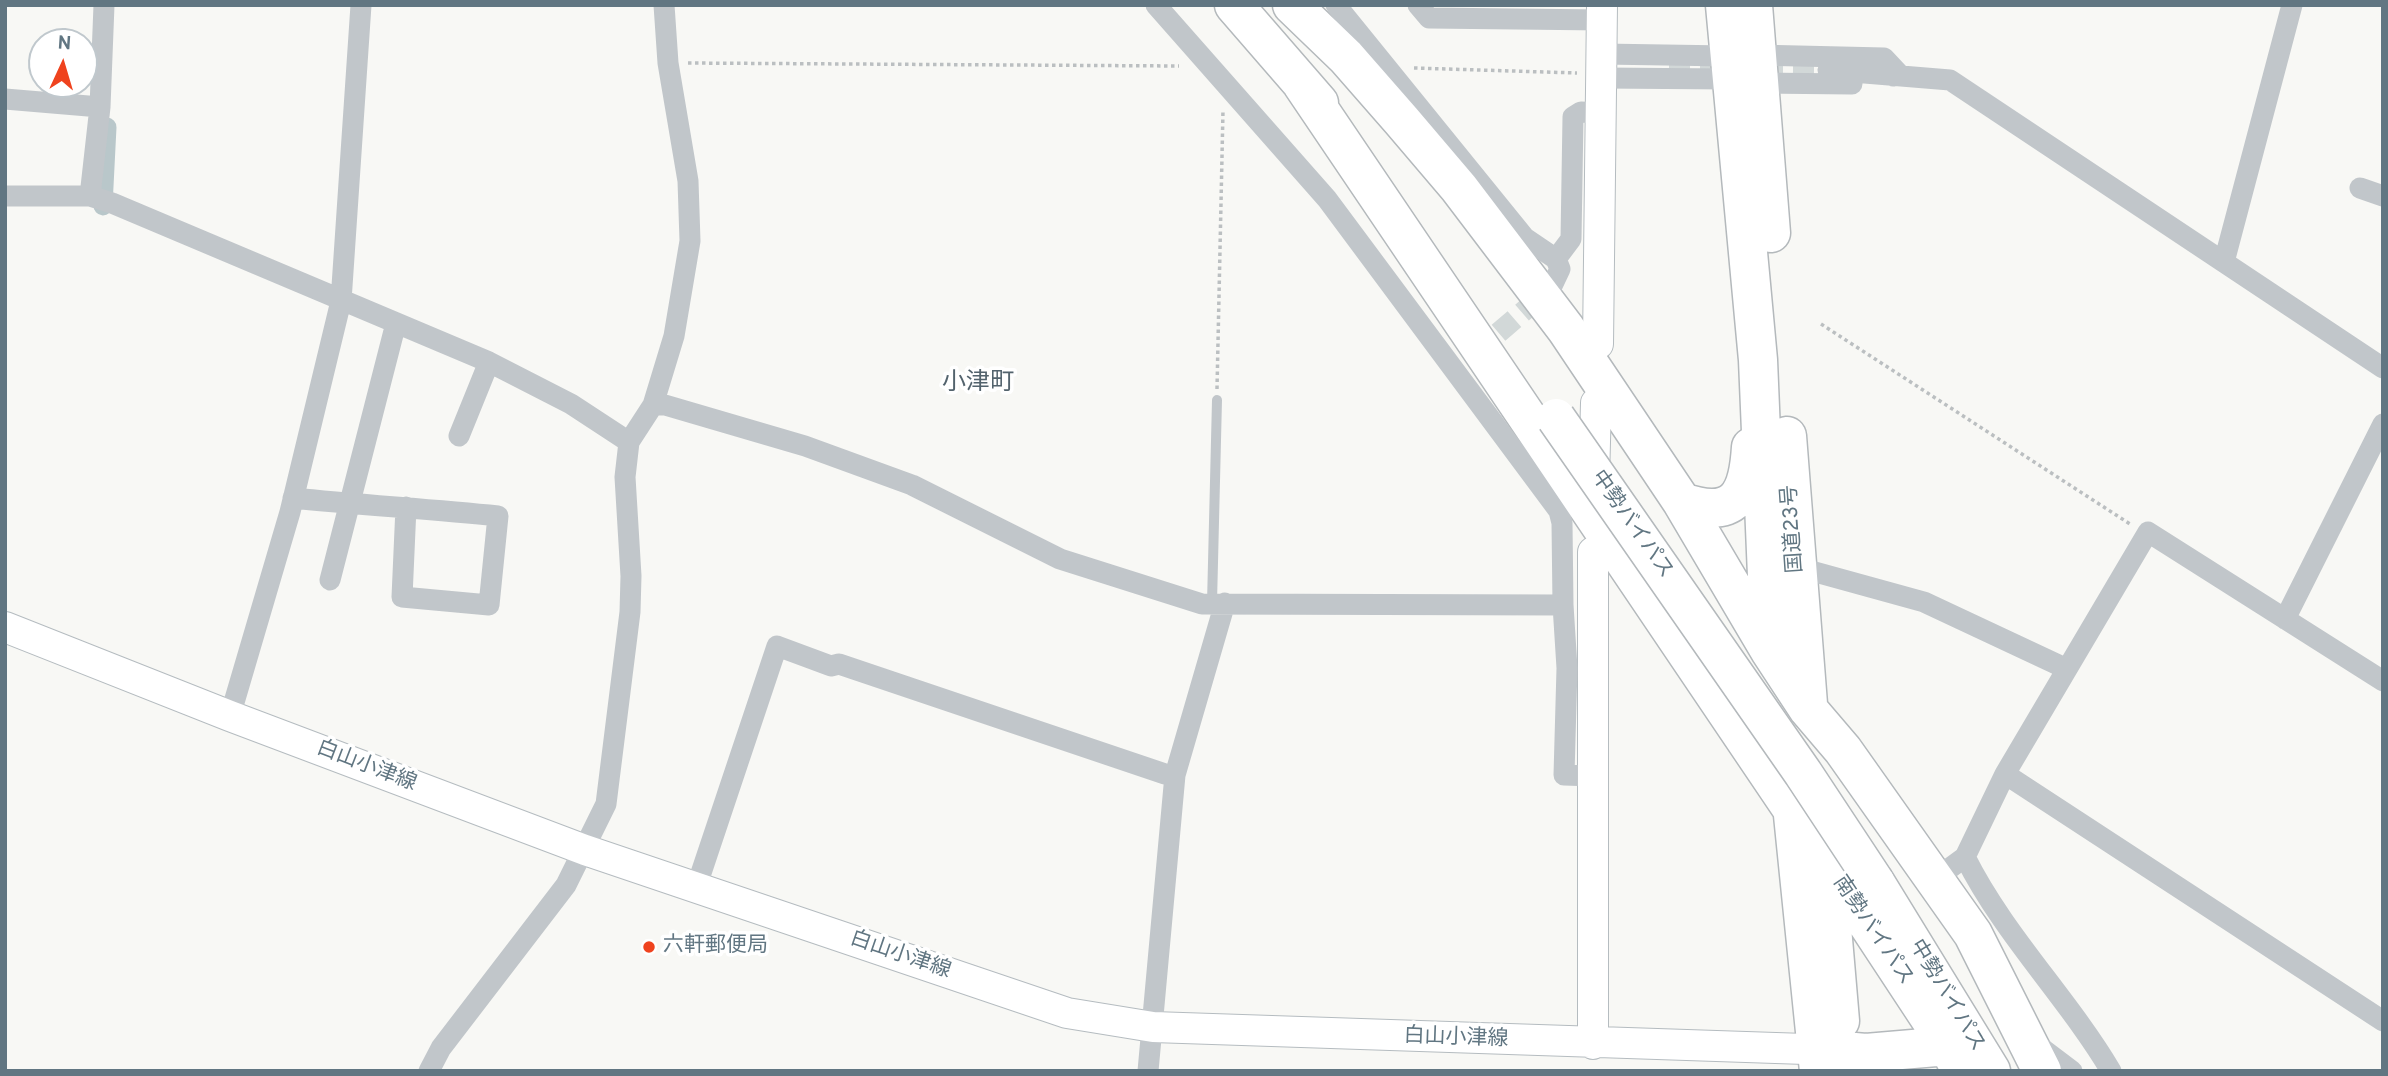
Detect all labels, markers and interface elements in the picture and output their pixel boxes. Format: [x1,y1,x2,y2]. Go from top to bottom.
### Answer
north arrow [28,28,98,98]
text: N [57,32,72,56]
district label: 小津町 [942,370,1014,398]
street label: 中勢バイパス [1585,466,1677,584]
street label: 国道23号 [1778,484,1810,574]
street label: 白山小津線 [312,736,420,798]
street label: 南勢バイパス [1826,872,1918,990]
street label: 白山小津線 [846,927,954,985]
place label: 六軒郵便局 [663,934,768,960]
street label: 中勢バイパス [1903,936,1989,1056]
marker: 六軒郵便局 [641,939,657,955]
street label: 白山小津線 [1403,1025,1509,1053]

